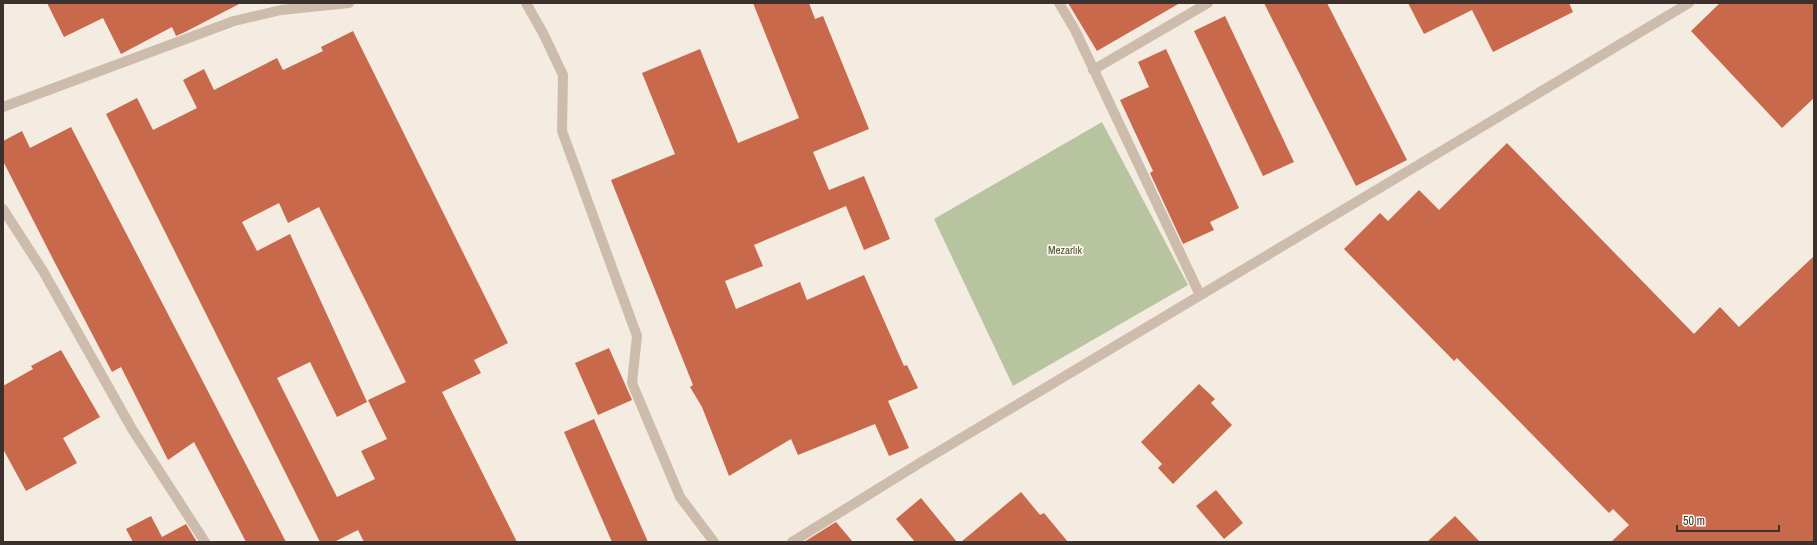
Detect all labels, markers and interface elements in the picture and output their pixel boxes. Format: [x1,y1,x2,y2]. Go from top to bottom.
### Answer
park label: Mezarlık [1048,243,1083,257]
scale bar [1677,507,1779,533]
text: 50 m [1683,513,1705,529]

